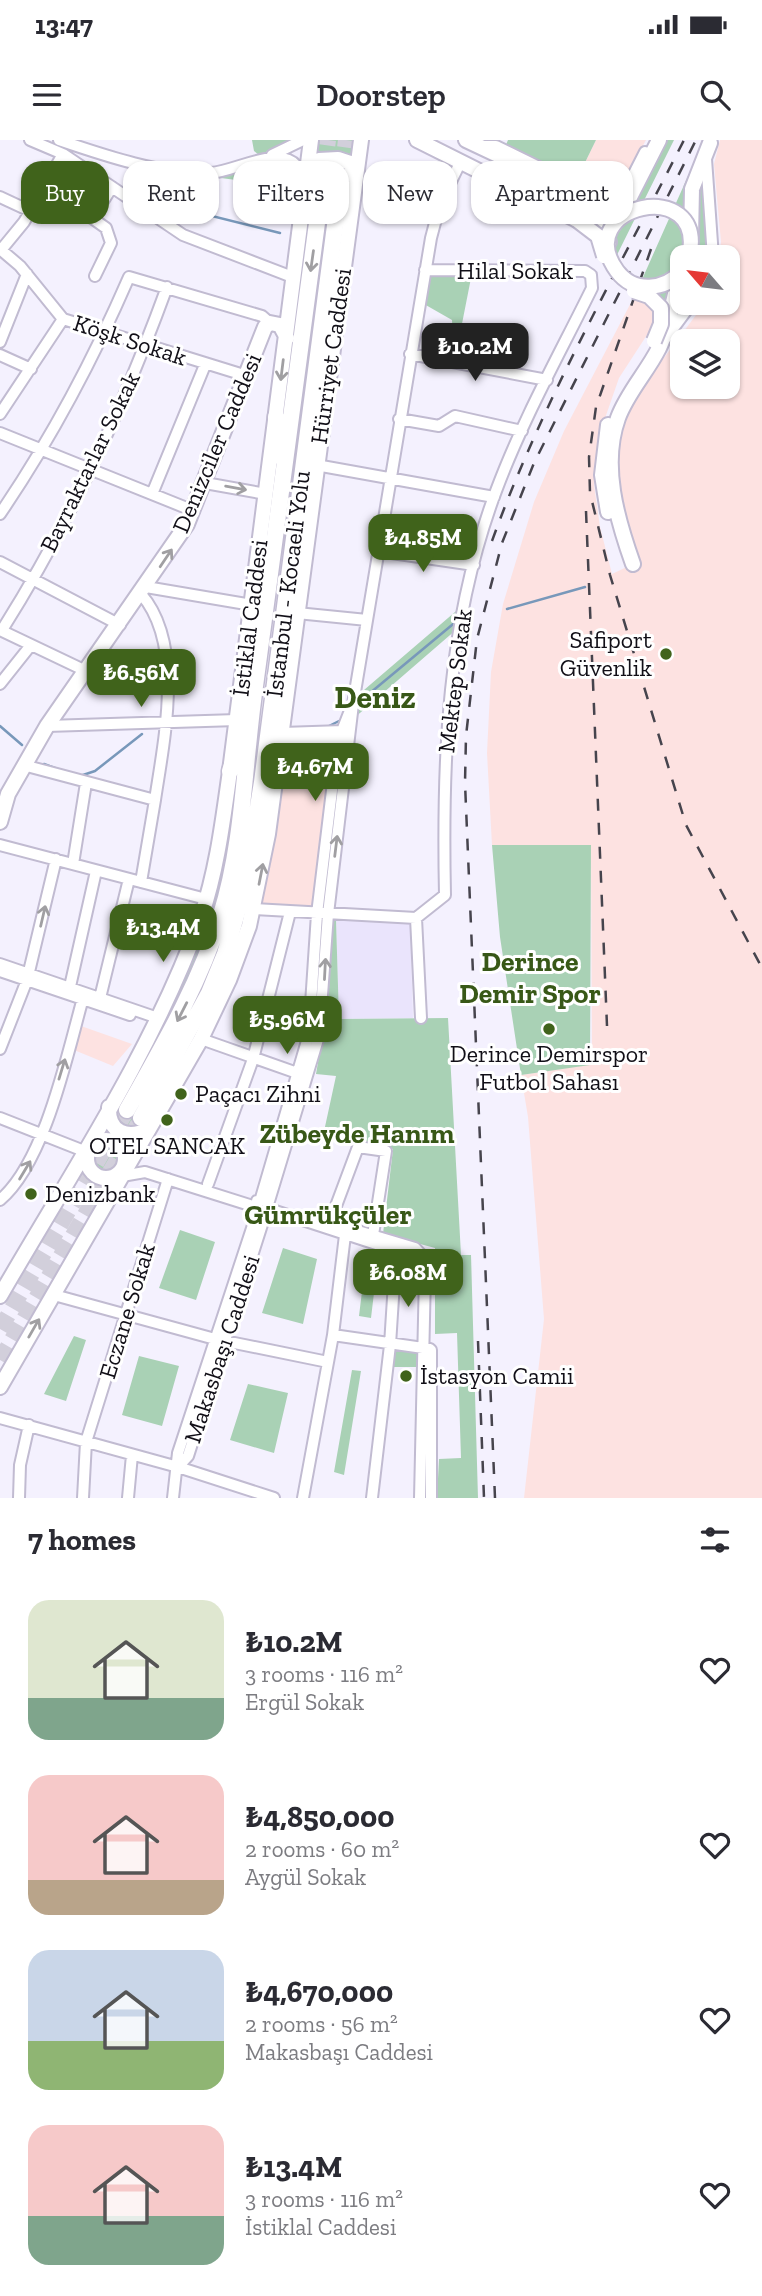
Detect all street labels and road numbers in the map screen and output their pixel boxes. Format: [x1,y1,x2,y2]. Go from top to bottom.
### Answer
street label: Hilal Sokak [457,256,574,285]
street label: Hürriyet Caddesi [304,266,357,446]
street label: Köşk Sokak [70,308,191,372]
street label: Denizciler Caddesi [166,348,268,537]
street label: Bayraktarlar Sokak [33,366,146,557]
street label: İstanbul - Kocaeli Yolu [259,468,316,699]
street label: İstiklal Caddesi [225,538,274,698]
street label: Mektep Sokak [431,607,478,755]
street label: Eczane Sokak [92,1239,161,1382]
street label: Makasbaşı Caddesi [177,1251,266,1447]

